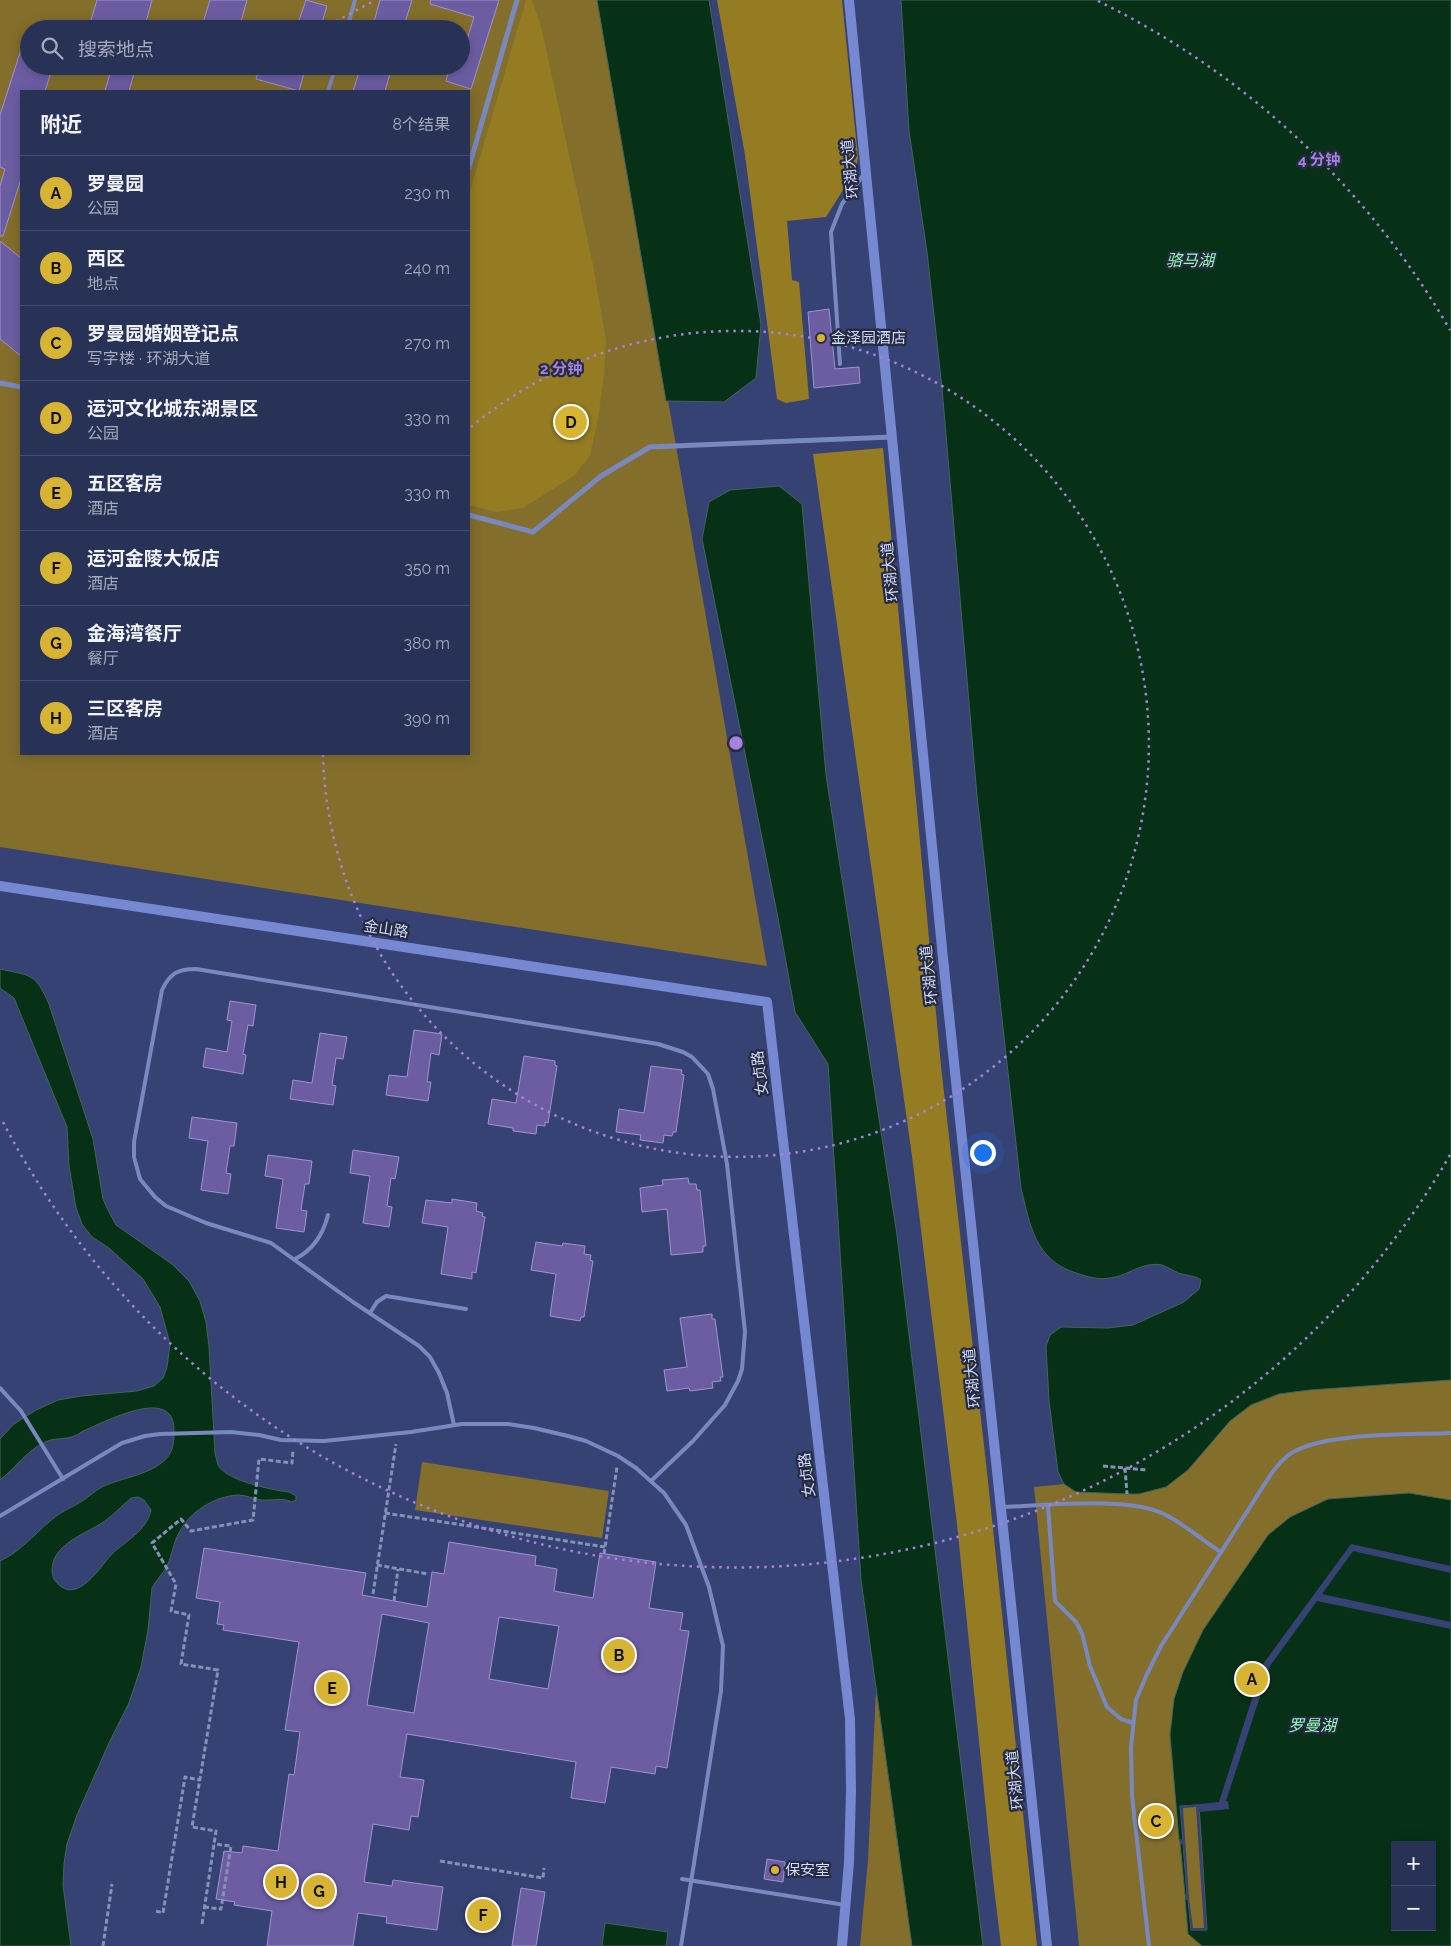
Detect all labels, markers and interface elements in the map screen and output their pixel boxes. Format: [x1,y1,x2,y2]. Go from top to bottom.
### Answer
search box [20,20,470,75]
icon: search [38,34,66,62]
text: 搜索地点 [78,38,154,60]
text: 附近 [40,112,82,137]
text: 8个结果 [393,115,450,134]
street label: 环湖大道 [838,138,862,200]
text: 4 分钟 [1298,151,1340,169]
text: 罗曼园 [87,172,144,194]
text: A [51,184,61,203]
text: 230 m [405,184,450,203]
text: 公园 [87,199,119,218]
text: 西区 [87,247,125,269]
water label: 骆马湖 [1166,251,1217,270]
text: B [51,259,61,278]
text: 240 m [404,259,450,278]
text: 地点 [87,274,119,293]
text: 罗曼园婚姻登记点 [87,322,239,344]
place label: 金泽园酒店 [831,329,906,347]
marker: 金泽园酒店 [815,332,827,344]
text: C [51,334,61,353]
text: 270 m [405,334,450,353]
text: 写字楼 · 环湖大道 [87,349,210,368]
text: 2 分钟 [540,360,582,378]
text: 运河文化城东湖景区 [87,397,258,419]
pin: D [555,403,587,441]
text: D [50,409,62,428]
text: 330 m [404,409,450,428]
text: 公园 [87,424,119,443]
text: 五区客房 [87,472,163,494]
text: E [51,484,61,503]
text: 330 m [404,484,450,503]
text: 酒店 [87,499,119,518]
street label: 环湖大道 [878,541,902,603]
text: 运河金陵大饭店 [87,547,220,569]
text: F [51,559,61,578]
text: 350 m [404,559,450,578]
text: 酒店 [87,574,119,593]
text: 金海湾餐厅 [87,622,182,644]
text: G [50,634,62,653]
text: 380 m [403,634,450,653]
text: 餐厅 [87,649,119,668]
text: 三区客房 [87,697,163,719]
text: H [50,709,62,728]
text: 390 m [404,709,450,728]
text: 酒店 [87,724,119,743]
centre of rings [727,734,745,752]
street label: 金山路 [362,917,410,941]
street label: 环湖大道 [917,944,941,1006]
street label: 女贞路 [748,1050,772,1096]
your location [970,1140,996,1166]
street label: 环湖大道 [960,1347,984,1409]
street label: 女贞路 [795,1452,819,1498]
pin: B [603,1636,635,1674]
pin: A [1236,1660,1268,1698]
pin: E [316,1669,348,1707]
water label: 罗曼湖 [1288,1716,1339,1735]
street label: 环湖大道 [1003,1749,1027,1811]
pin: C [1140,1802,1172,1840]
map controls [1391,1841,1436,1931]
button: + [1391,1841,1436,1886]
place label: 保安室 [785,1861,830,1879]
pin: H [265,1863,297,1901]
marker: 保安室 [769,1864,781,1876]
pin: G [303,1872,335,1910]
button: − [1391,1886,1436,1931]
pin: F [467,1896,499,1934]

